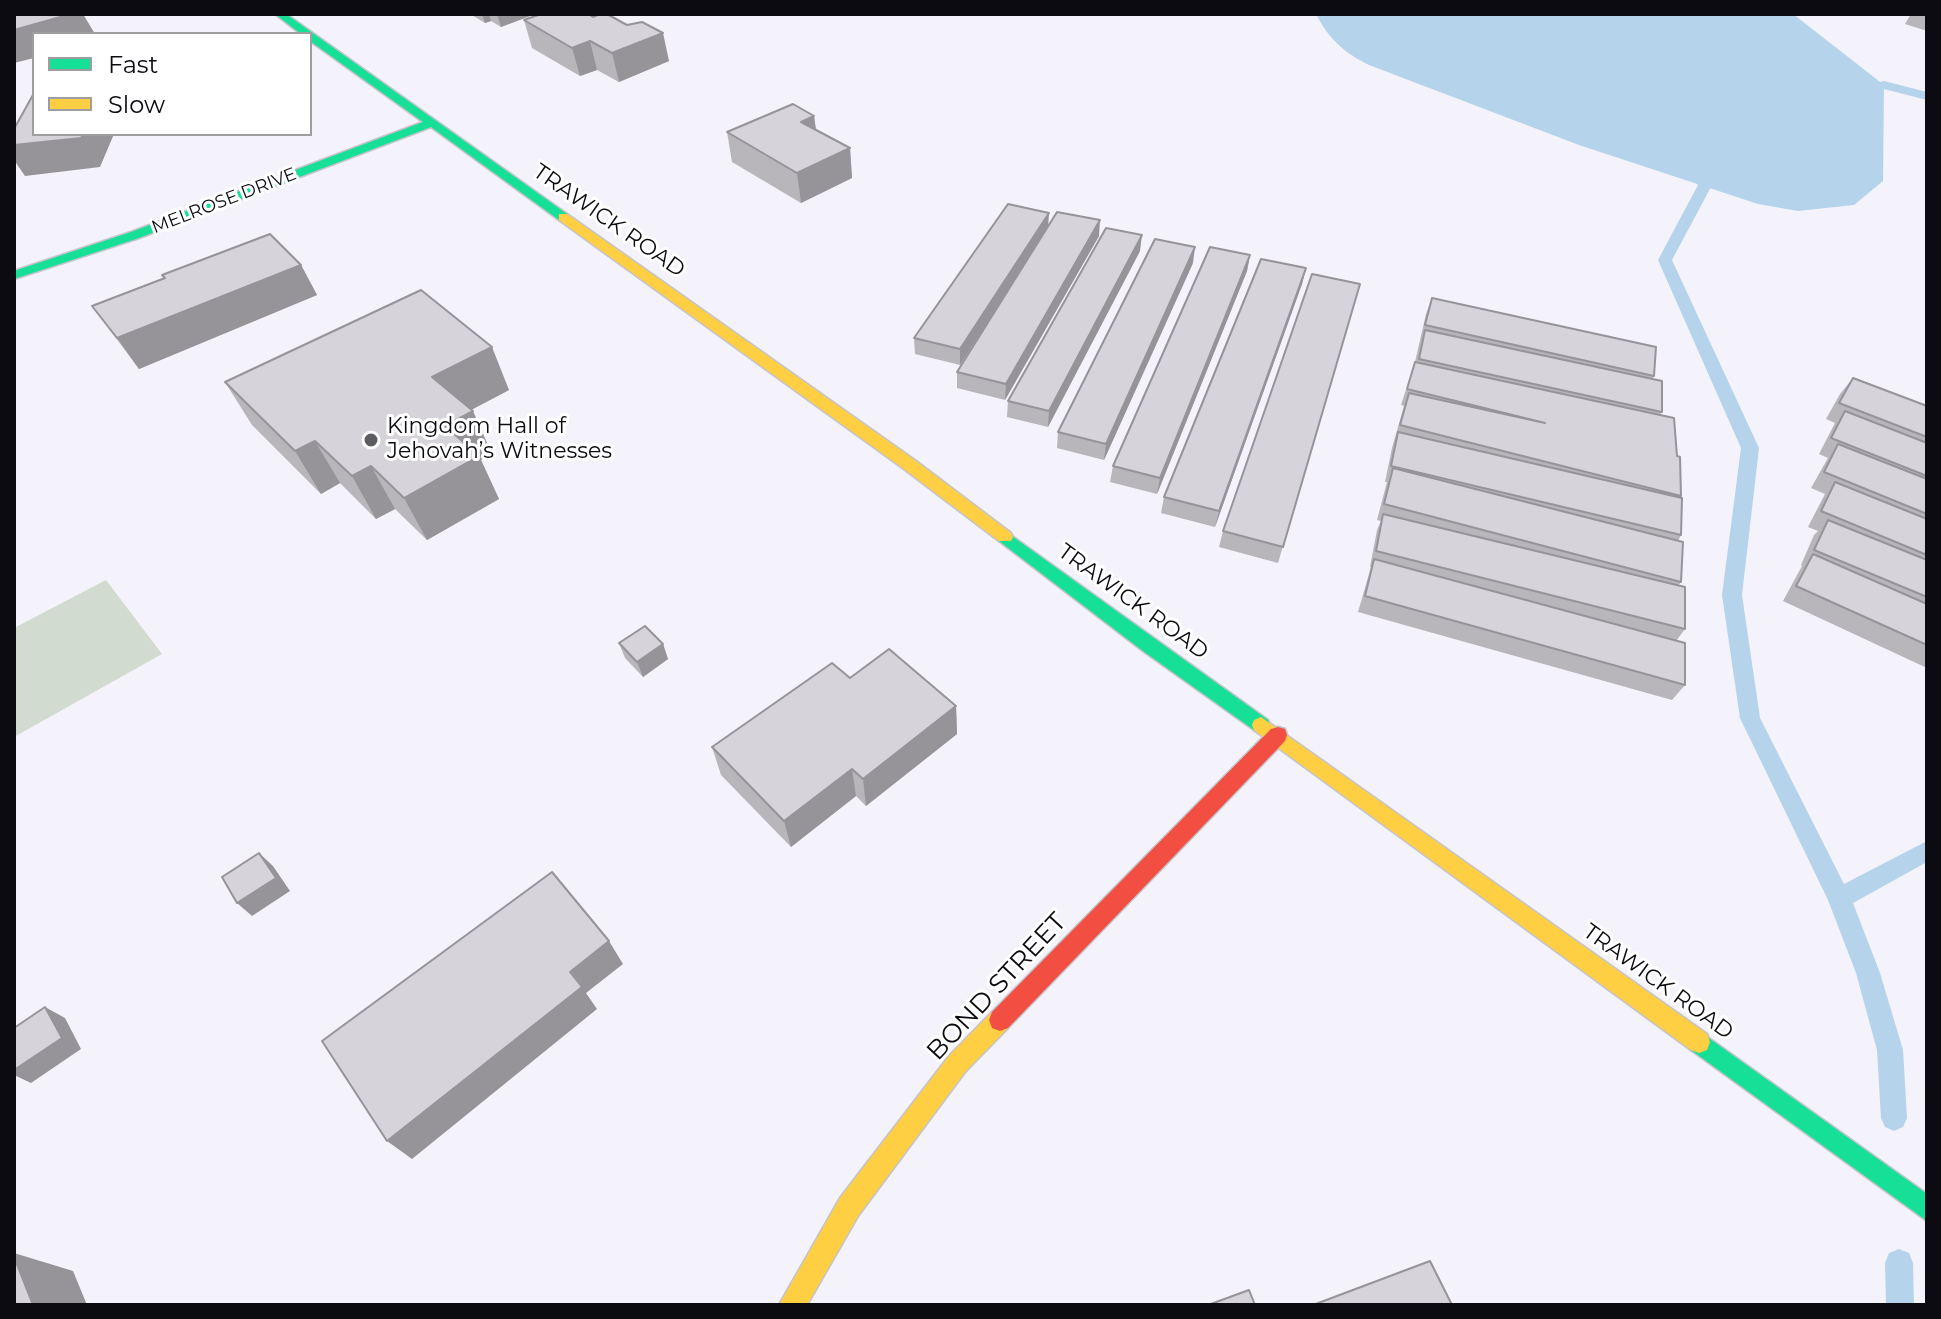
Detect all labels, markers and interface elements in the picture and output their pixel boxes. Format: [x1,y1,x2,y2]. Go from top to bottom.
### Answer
legend [32,32,312,136]
text: Fast [108,50,158,79]
text: Slow [108,90,165,119]
street label: TRAWICK ROAD [528,159,690,283]
street label: MELROSE DRIVE [149,163,299,239]
place label: Kingdom Hall of Jehovah’s Witnesses [387,414,612,466]
marker: Kingdom Hall of Jehovah’s Witnesses [362,431,380,449]
street label: TRAWICK ROAD [1053,539,1213,665]
street label: BOND STREET [921,907,1073,1067]
street label: TRAWICK ROAD [1578,919,1738,1045]

